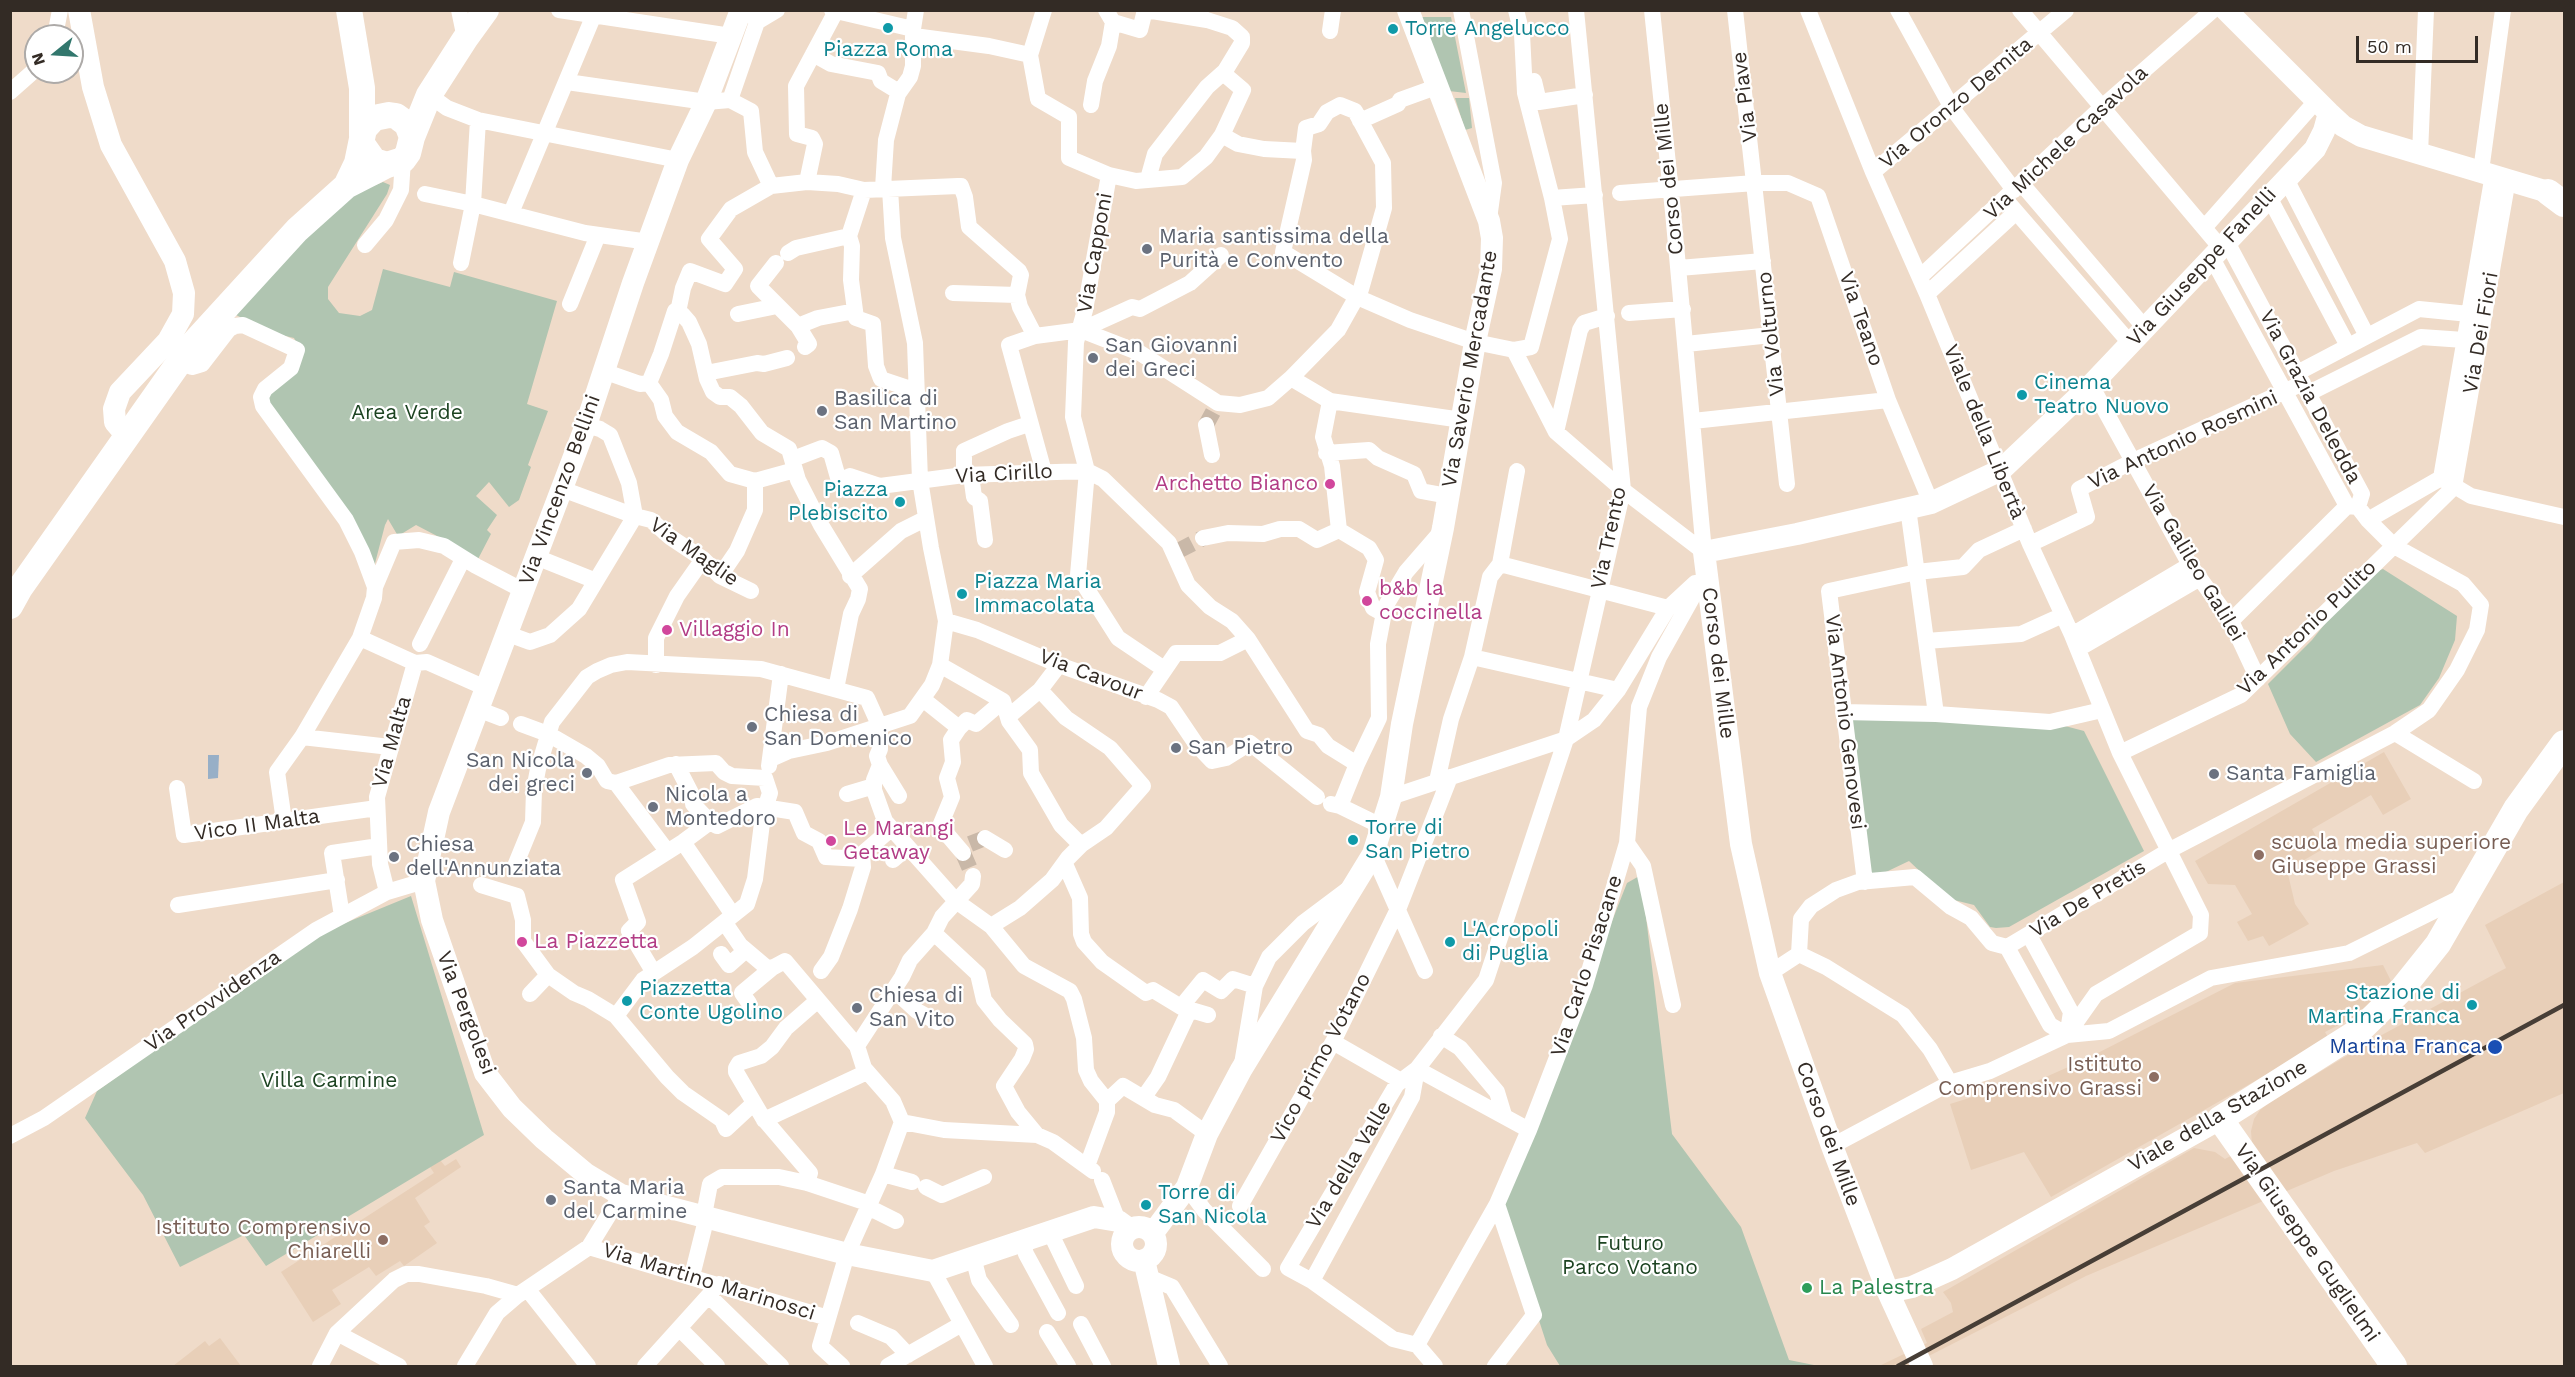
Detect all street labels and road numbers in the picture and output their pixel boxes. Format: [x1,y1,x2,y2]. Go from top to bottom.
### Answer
street label: Via Oronzo Demita [1874,32,2038,174]
street label: Via Piave [1727,50,1763,144]
street label: Via Michele Casavola [1979,60,2153,226]
street label: Corso dei Mille [1648,102,1690,256]
street label: Via Giuseppe Fanelli [2122,182,2282,352]
street label: Via Capponi [1072,191,1118,315]
street label: Via Saverio Mercadante [1437,248,1503,490]
street label: Via Teano [1833,268,1889,370]
street label: Via Volturno [1752,270,1790,398]
street label: Via Dei Fiori [2458,270,2504,396]
street label: Via Grazia Deledda [2253,306,2367,488]
street label: Viale della Libertà [1937,341,2031,523]
street label: Via Antonio Rosmini [2084,385,2282,495]
street label: Via Vincenzo Bellini [514,391,606,589]
street label: Via Cirillo [954,459,1054,489]
street label: Via Galileo Galilei [2136,480,2250,646]
street label: Via Trento [1586,484,1632,592]
street label: Via Maglie [644,512,744,592]
street label: Via Antonio Pulito [2232,555,2382,701]
street label: Corso dei Mille [1696,586,1740,740]
street label: Via Antonio Genovesi [1819,613,1871,831]
street label: Via Cavour [1036,644,1146,706]
street label: Via Malta [367,693,417,791]
street label: Vico II Malta [193,804,321,846]
street label: Via De Pretis [2025,854,2151,944]
street label: Via Carlo Pisacane [1546,872,1628,1060]
street label: Via Provvidenza [140,945,286,1057]
street label: Via Pergolesi [431,948,501,1078]
street label: Vico primo Votano [1265,969,1377,1147]
street label: Viale della Stazione [2124,1054,2312,1178]
street label: Corso dei Mille [1790,1058,1866,1210]
street label: Via della Valle [1301,1097,1397,1233]
street label: Via Giuseppe Guglielmi [2229,1139,2385,1347]
street label: Via Martino Marinosci [600,1238,818,1326]

